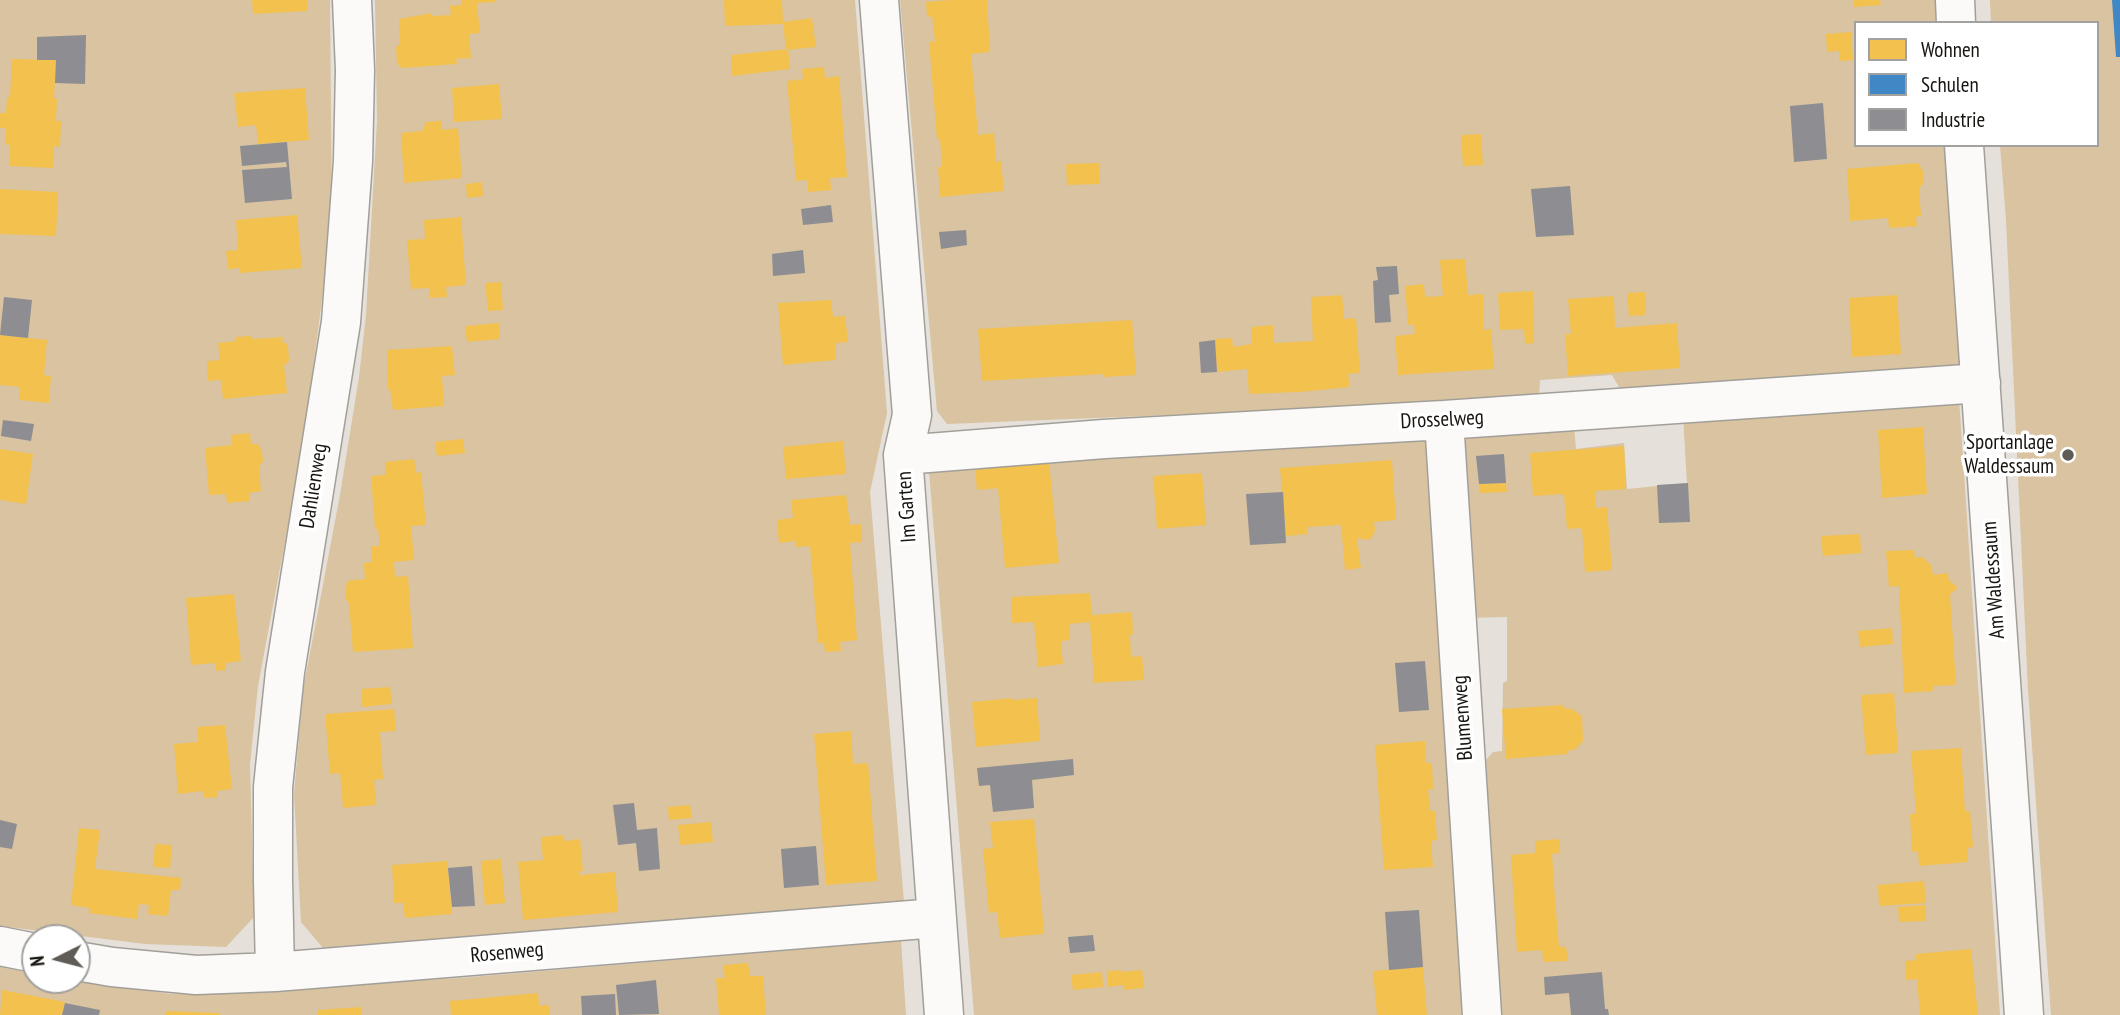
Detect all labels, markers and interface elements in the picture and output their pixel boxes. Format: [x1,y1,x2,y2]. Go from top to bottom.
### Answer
legend [1854,21,2099,147]
text: Wohnen [1921,36,1980,63]
text: Schulen [1921,71,1979,98]
text: Industrie [1921,106,1985,133]
street label: Drosselweg [1400,405,1484,435]
place label: Sportanlage Waldessaum [1964,430,2054,480]
street label: Dahlienweg [295,442,333,530]
marker: Sportanlage Waldessaum [2060,447,2076,463]
street label: Im Garten [892,470,922,544]
street label: Am Waldessaum [1977,520,2011,640]
street label: Blumenweg [1447,675,1479,761]
north arrow [21,924,91,994]
street label: Rosenweg [469,937,545,969]
text: N [25,955,50,967]

